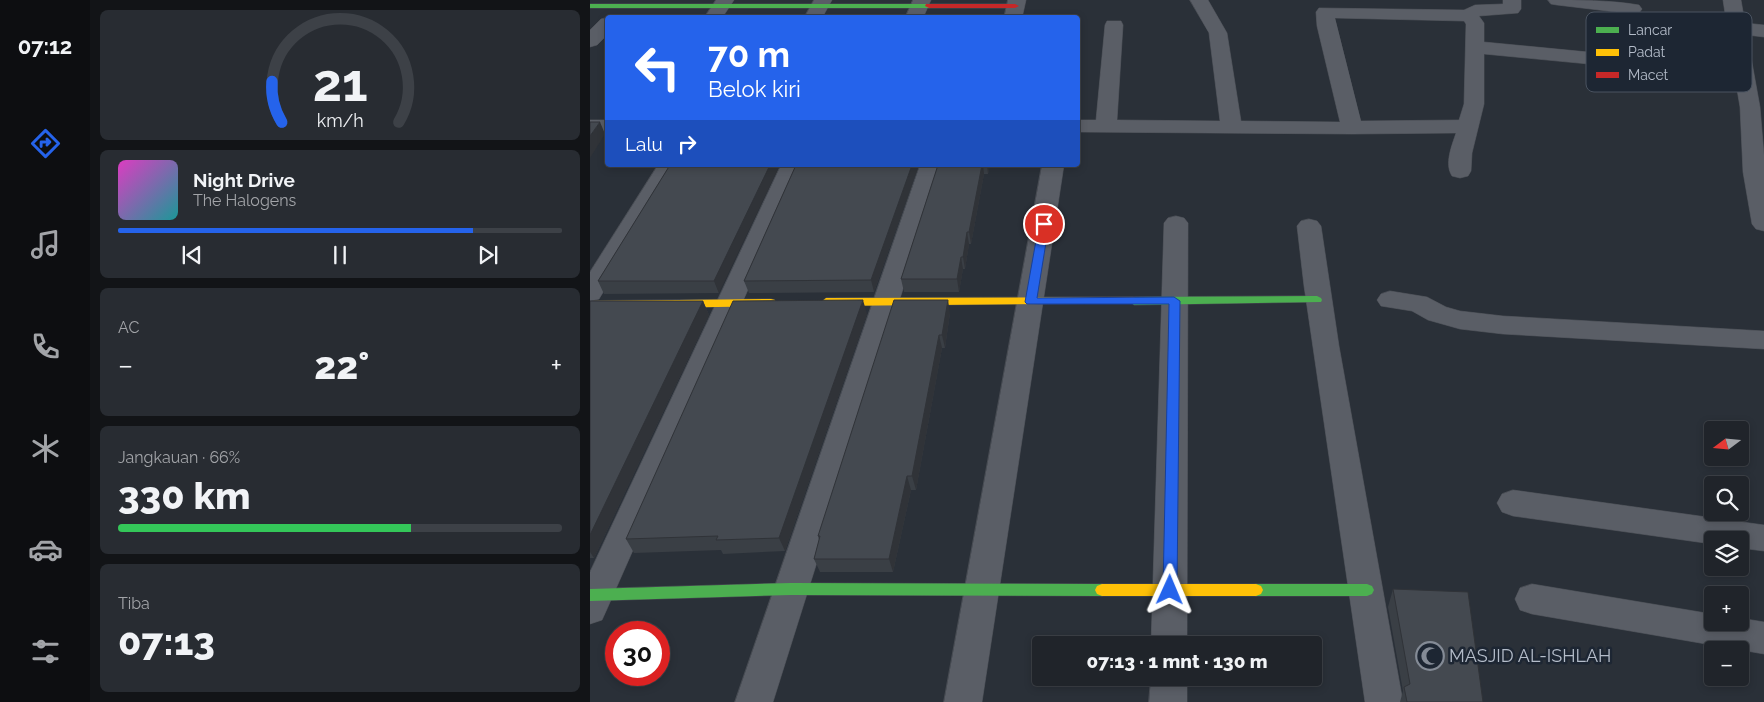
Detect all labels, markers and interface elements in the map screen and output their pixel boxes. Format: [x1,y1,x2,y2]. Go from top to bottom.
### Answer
legend [1586,12,1752,92]
text: Lancar [1628,22,1672,38]
text: 07:12 [18,33,72,59]
text: 70 m [708,34,790,75]
icon: left [625,35,690,100]
text: Padat [1628,44,1666,60]
text: 21 [312,52,368,113]
text: Macet [1628,67,1669,83]
text: Belok kiri [708,76,801,102]
text: km/h [316,110,364,131]
icon: directions [28,126,63,161]
icon: right [673,130,701,158]
text: Lalu [625,133,663,155]
text: Night Drive [193,169,295,191]
text: The Halogens [193,191,296,210]
pin [1023,203,1065,245]
icon: arrive [1030,210,1058,238]
icon: music [28,227,63,262]
icon: previous [178,241,206,269]
icon: pause [326,241,354,269]
icon: next [474,241,502,269]
text: AC [118,318,139,337]
icon: phone [28,329,63,364]
text: 22° [314,343,369,388]
text: − [118,349,133,382]
text: + [550,349,562,382]
north arrow [1704,421,1749,466]
map controls [1704,421,1749,686]
icon: climate [28,431,63,466]
text: Jangkauan · 66% [118,448,240,467]
text: 330 km [118,473,251,518]
button: search [1704,476,1749,521]
button: layers [1704,531,1749,576]
icon: car [28,532,63,567]
position arrow [1143,563,1195,615]
button: + [1704,586,1749,631]
text: Tiba [118,594,150,613]
text: 07:13 [118,619,215,664]
speed limit sign: 30 [605,621,670,686]
icon: filters [28,634,63,669]
mosque icon: MASJID AL-ISHLAH [1415,641,1445,671]
button: − [1704,641,1749,686]
place label: MASJID AL-ISHLAH [1449,645,1611,666]
text: 07:13 · 1 mnt · 130 m [1086,650,1268,672]

